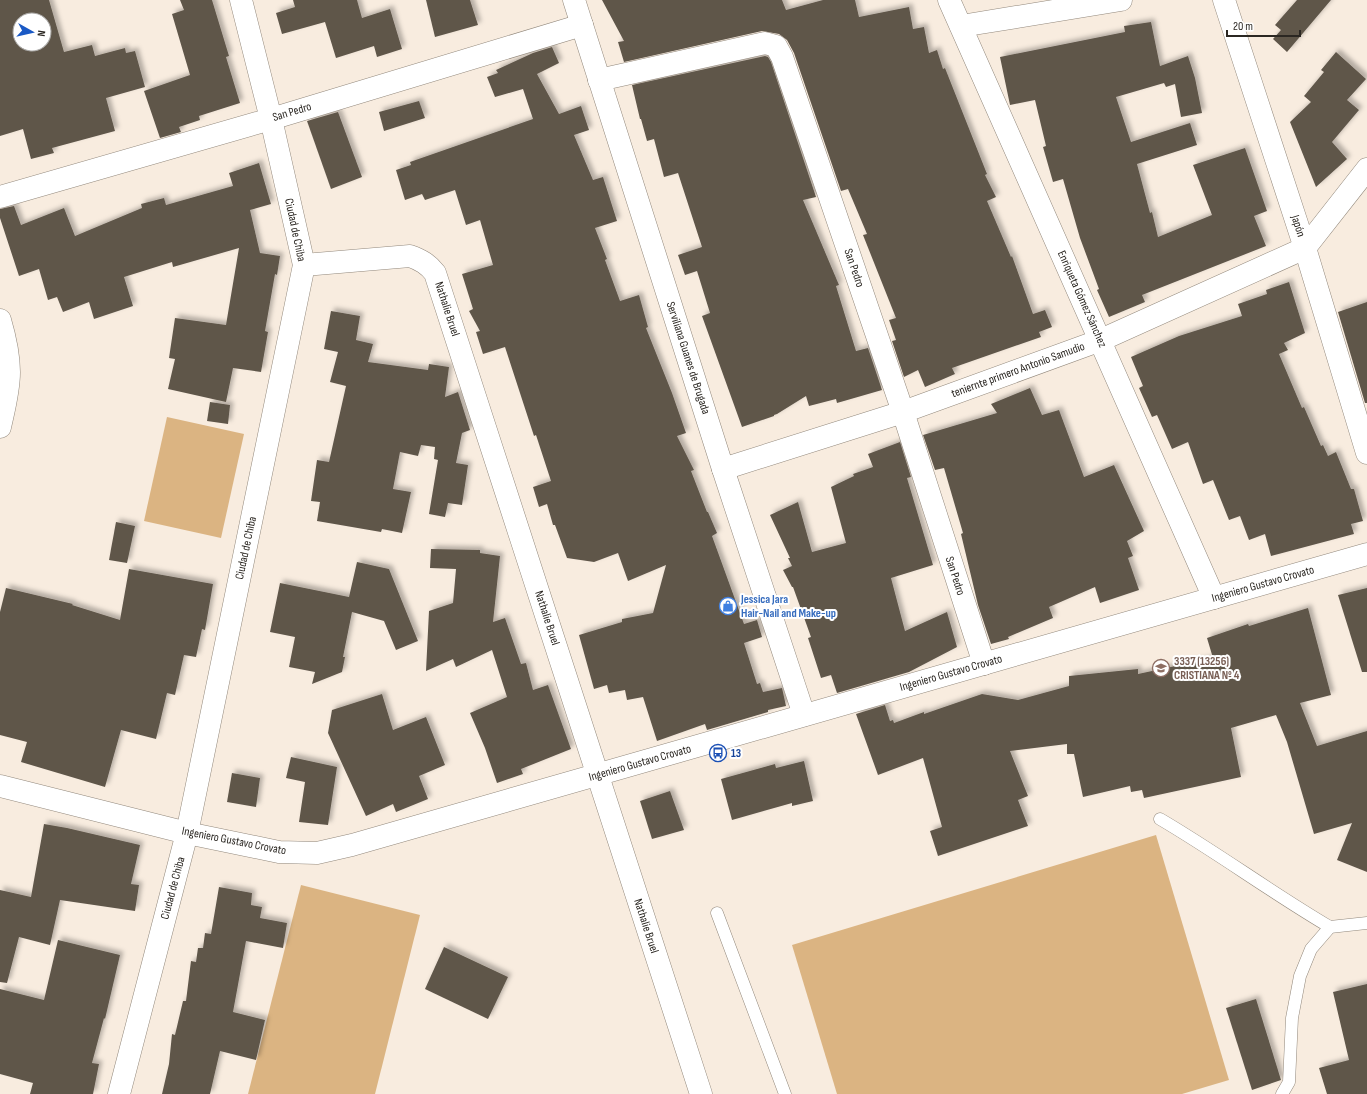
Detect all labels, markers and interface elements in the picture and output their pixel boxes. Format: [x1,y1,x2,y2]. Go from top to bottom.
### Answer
north arrow [12,12,52,52]
scale bar [1227,12,1300,38]
text: 20 m [1233,19,1253,34]
text: N [35,30,48,37]
street label: San Pedro [271,99,313,125]
street label: Ciudad de Chiba [281,197,309,263]
street label: Japón [1287,212,1309,239]
street label: San Pedro [840,247,868,289]
street label: Enriqueta Gómez Sánchez [1054,248,1110,350]
street label: Nathalie Bruel [431,280,463,338]
street label: Serviliana Guanes de Brugada [663,300,713,417]
street label: teniernte primero Antonio Samudio [949,339,1087,401]
street label: Ciudad de Chiba [232,515,260,581]
street label: San Pedro [942,555,968,597]
street label: Ingeniero Gustavo Crovato [1210,562,1316,606]
street label: Nathalie Bruel [531,589,563,647]
place label: Jessica Jara Hair-Nail and Make-up [740,592,836,621]
shop icon: Jessica Jara Hair-Nail and Make-up [718,596,738,616]
street label: Ingeniero Gustavo Crovato [898,651,1004,695]
place label: 3337 (13256) CRISTIANA Nº 4 [1174,654,1240,683]
school or university icon: 3337 (13256) CRISTIANA Nº 4 [1151,658,1171,678]
street label: Ingeniero Gustavo Crovato [587,741,693,785]
bus stop icon: 13 [708,743,728,763]
place label: 13 [731,746,741,761]
street label: Ingeniero Gustavo Crovato [181,824,287,858]
street label: Ciudad de Chiba [157,855,189,921]
street label: Nathalie Bruel [630,897,662,955]

